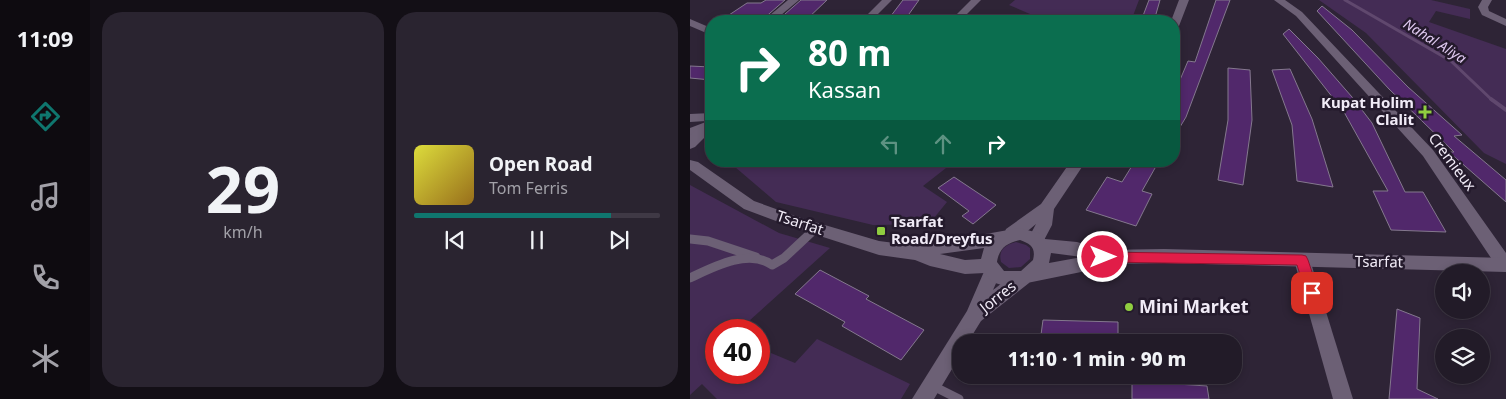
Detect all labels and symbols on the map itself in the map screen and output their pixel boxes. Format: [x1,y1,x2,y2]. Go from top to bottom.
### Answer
water label: Nahal Aliya [1400,14,1470,67]
place label: Kupat Holim Clalit [1321,92,1414,129]
marker: Kupat Holim Clalit [1418,105,1432,119]
street label: Cremieux [1425,128,1481,194]
street label: Tsarfat [774,205,827,239]
place label: Tsarfat Road/Dreyfus [891,211,993,248]
marker: Tsarfat Road/Dreyfus [875,225,887,237]
position arrow [1076,230,1128,282]
street label: Tsarfat [1355,251,1404,271]
pin [1291,272,1333,314]
street label: Jorres [974,276,1020,318]
place label: Mini Market [1139,294,1249,318]
marker: Mini Market [1123,301,1135,313]
speed limit sign: 40 [705,319,770,384]

